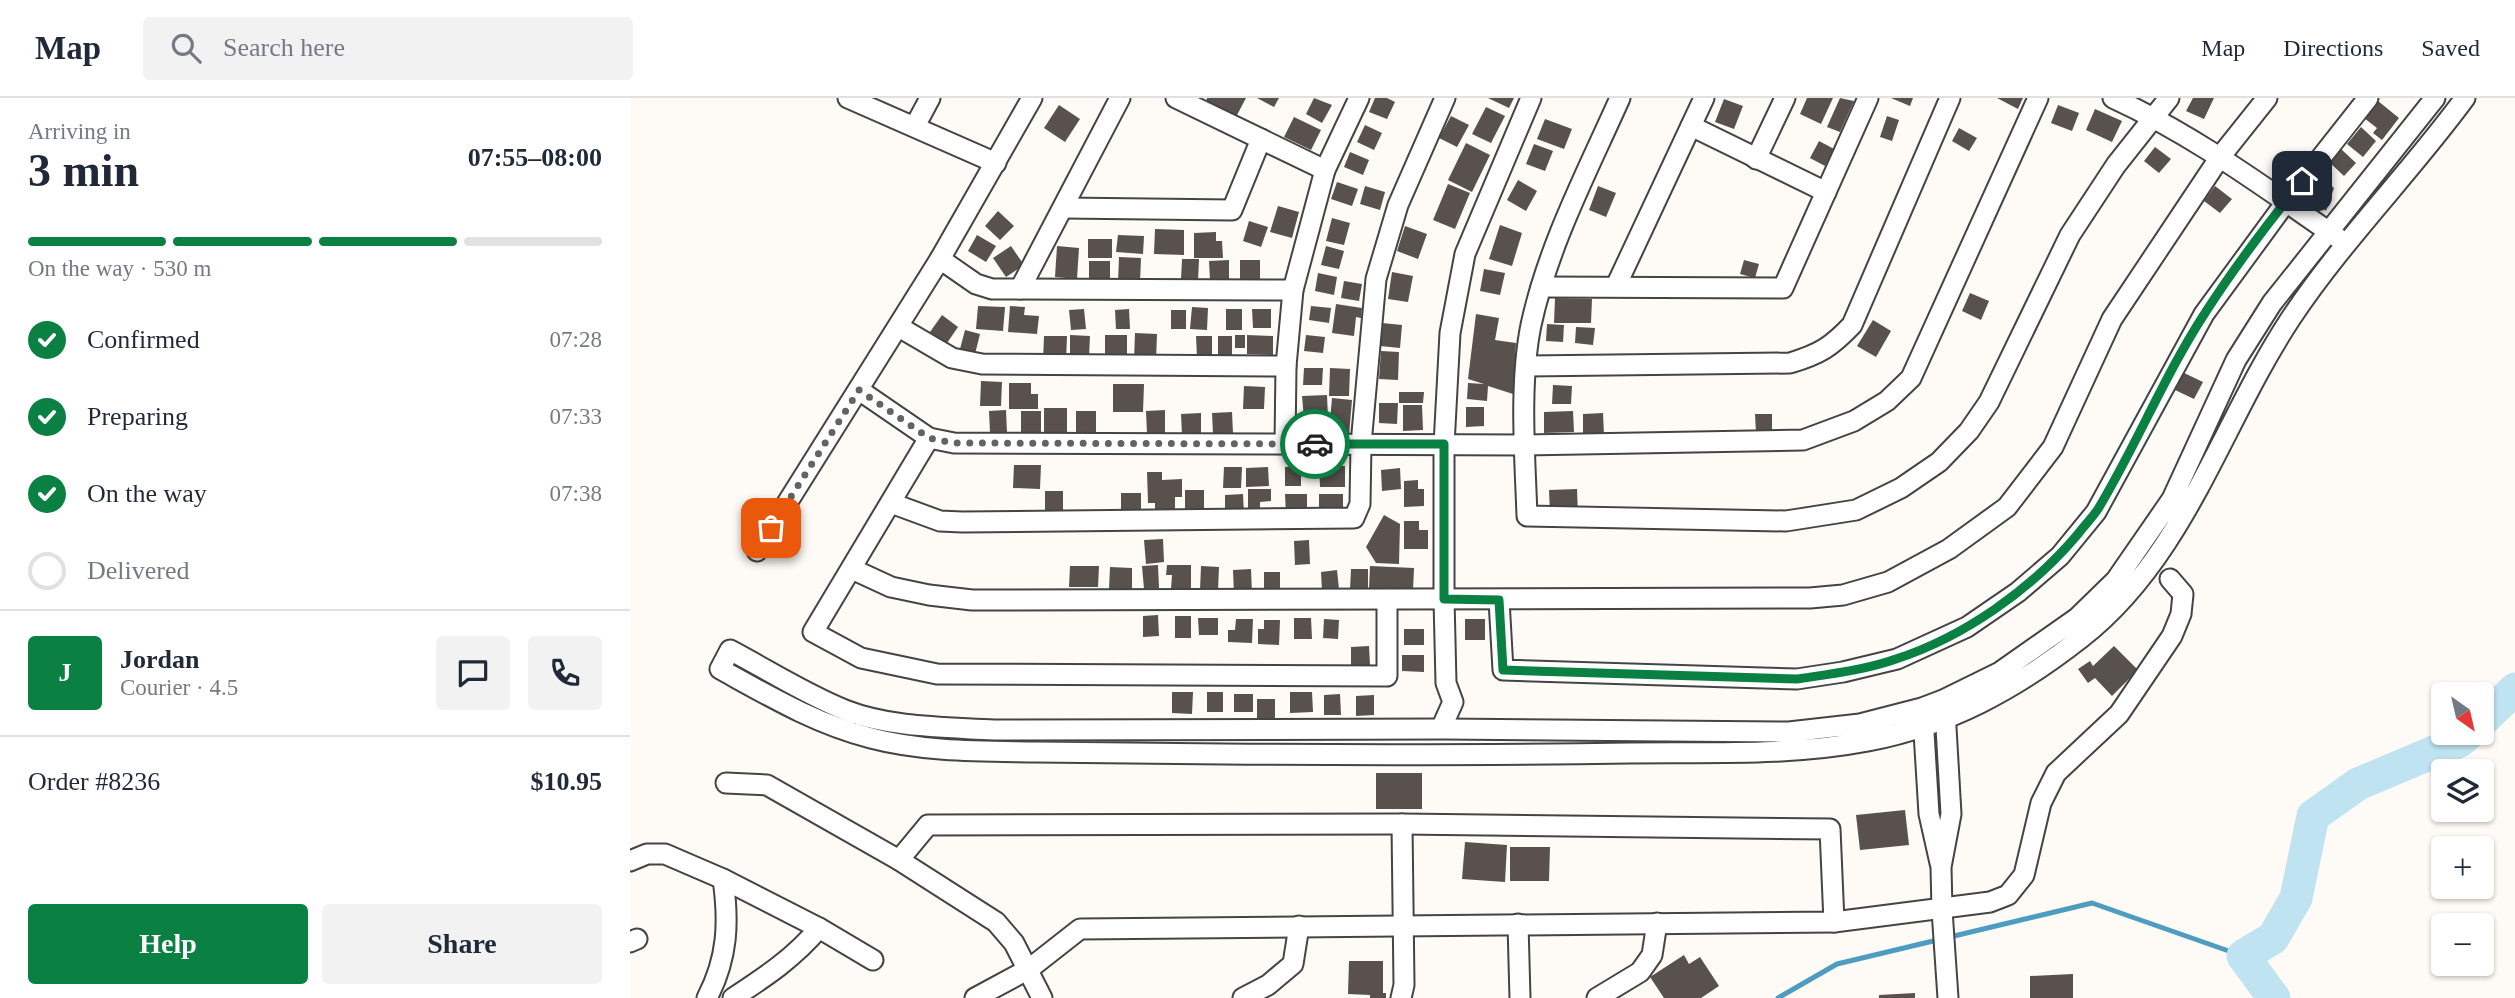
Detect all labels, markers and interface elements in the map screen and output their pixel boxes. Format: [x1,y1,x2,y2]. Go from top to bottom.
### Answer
search box [143,17,633,80]
icon: search [167,29,205,67]
text: Map [35,30,101,66]
text: Search here [223,33,345,62]
text: Map [2201,35,2245,61]
text: Directions [2283,35,2383,61]
text: Saved [2421,35,2480,61]
text: Arriving in [28,119,131,144]
text: 07:55–08:00 [468,143,602,172]
text: 3 min [28,145,139,196]
pin [2272,151,2332,211]
icon: home [2283,162,2321,200]
text: On the way · 530 m [28,256,211,281]
icon: check [28,321,66,359]
text: Confirmed [87,325,200,354]
text: 07:28 [550,327,602,352]
icon: check [28,398,66,436]
text: Preparing [87,402,188,431]
text: 07:33 [550,404,602,429]
courier [1280,409,1350,479]
icon: car [1296,425,1334,463]
icon: check [28,475,66,513]
text: On the way [87,479,207,508]
text: 07:38 [550,481,602,506]
pin [741,498,801,558]
icon: bag [752,509,790,547]
text: Delivered [87,556,190,585]
button: chat [436,636,510,710]
button: phone [528,636,602,710]
text: Jordan [120,645,199,674]
text: J [59,658,72,687]
text: Courier · 4.5 [120,675,238,700]
north arrow [2431,682,2494,746]
map controls [2431,682,2494,976]
button: layers [2431,759,2494,822]
text: Order #8236 [28,767,160,796]
text: $10.95 [531,767,602,796]
button: + [2431,836,2494,899]
button: Help [28,904,308,984]
button: Share [322,904,602,984]
button: − [2431,913,2494,976]

